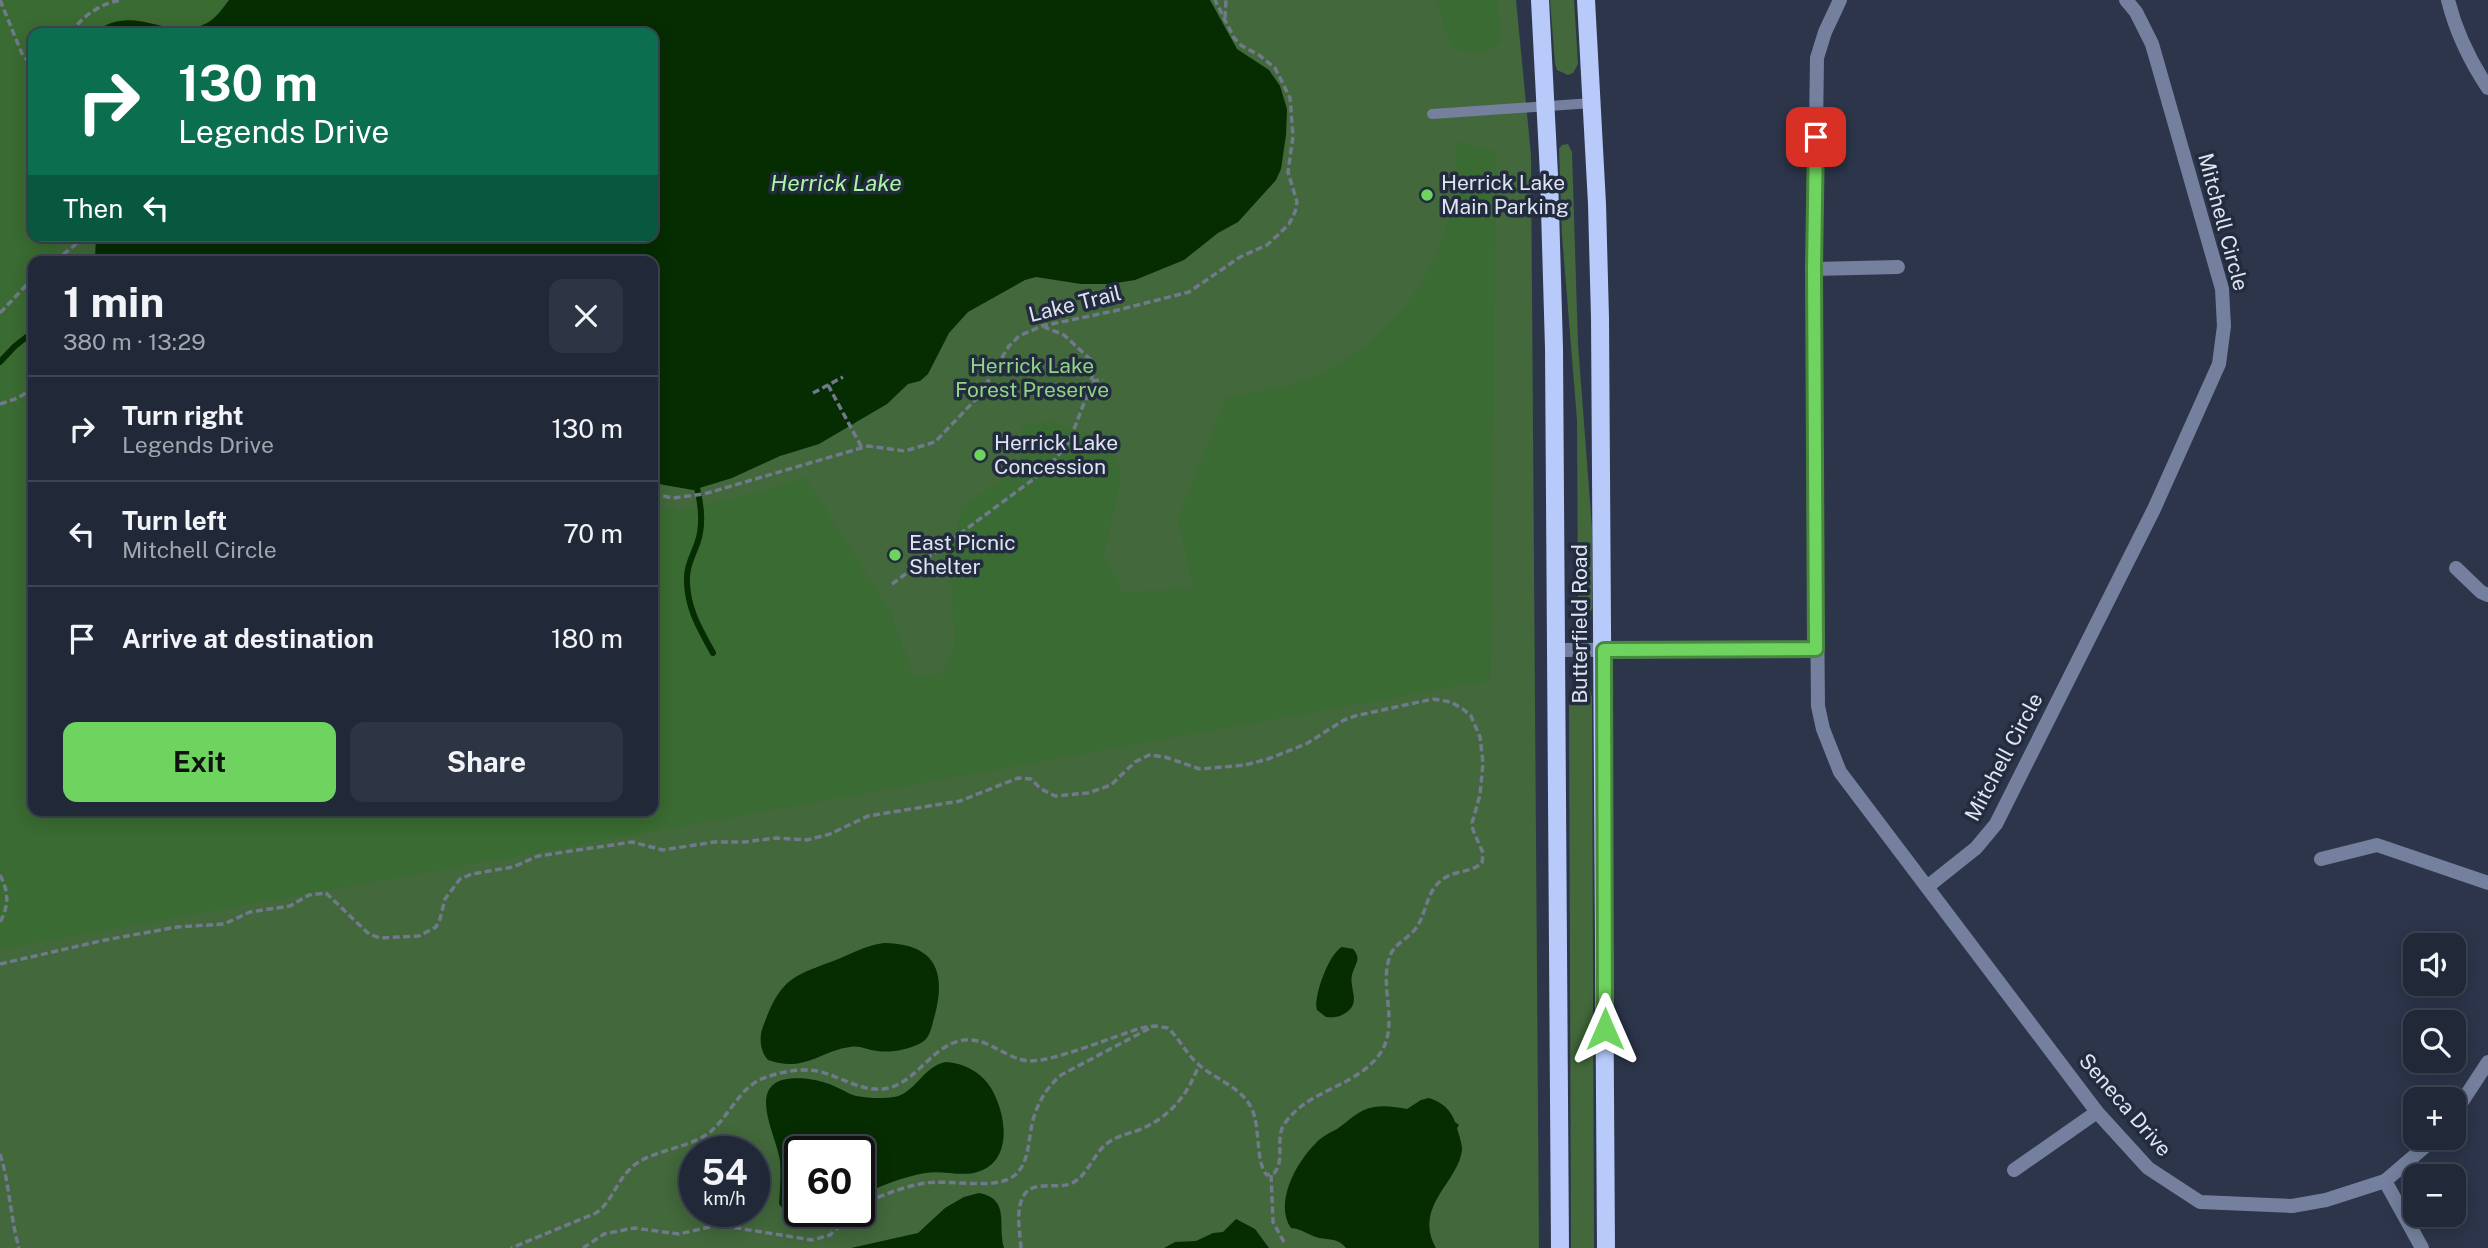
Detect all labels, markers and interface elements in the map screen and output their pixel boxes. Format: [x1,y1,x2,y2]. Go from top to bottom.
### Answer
text: 130 m [178,54,318,112]
icon: right [63,56,154,147]
pin [1786,107,1846,167]
text: Legends Drive [178,113,389,150]
icon: arrive [1797,118,1835,156]
street label: Mitchell Circle [2193,150,2254,293]
water label: Herrick Lake [770,169,902,196]
place label: Herrick Lake Main Parking [1441,170,1569,219]
marker: Herrick Lake Main Parking [1419,187,1435,203]
icon: left [137,189,175,227]
text: Then [63,193,123,224]
text: 1 min [63,277,164,326]
button: close [549,279,623,353]
street label: Lake Trail [1026,280,1124,327]
text: 380 m · 13:29 [63,328,206,355]
park label: Herrick Lake Forest Preserve [955,353,1109,402]
text: Turn right [122,400,244,431]
icon: right [63,410,101,448]
text: 130 m [551,413,623,444]
place label: Herrick Lake Concession [994,430,1118,479]
text: Legends Drive [122,431,274,458]
marker: Herrick Lake Concession [972,447,988,463]
text: Turn left [122,505,227,536]
icon: left [63,515,101,553]
text: 70 m [563,518,623,549]
place label: East Picnic Shelter [909,530,1016,579]
text: Mitchell Circle [122,536,277,563]
street label: Butterfield Road [1567,544,1592,704]
marker: East Picnic Shelter [887,547,903,563]
icon: arrive [63,620,101,658]
text: Arrive at destination [122,623,374,654]
text: 180 m [551,623,623,654]
street label: Mitchell Circle [1959,689,2048,825]
button: Exit [63,722,336,802]
button: Share [350,722,623,802]
map controls [2403,933,2466,1227]
button: sound [2403,933,2466,996]
position arrow [1568,992,1642,1066]
button: search [2403,1010,2466,1073]
street label: Seneca Drive [2074,1048,2177,1161]
button: + [2403,1087,2466,1150]
speed limit sign: 60 [784,1136,875,1227]
text: 54 [701,1152,748,1193]
button: − [2403,1164,2466,1227]
text: km/h [703,1188,746,1209]

